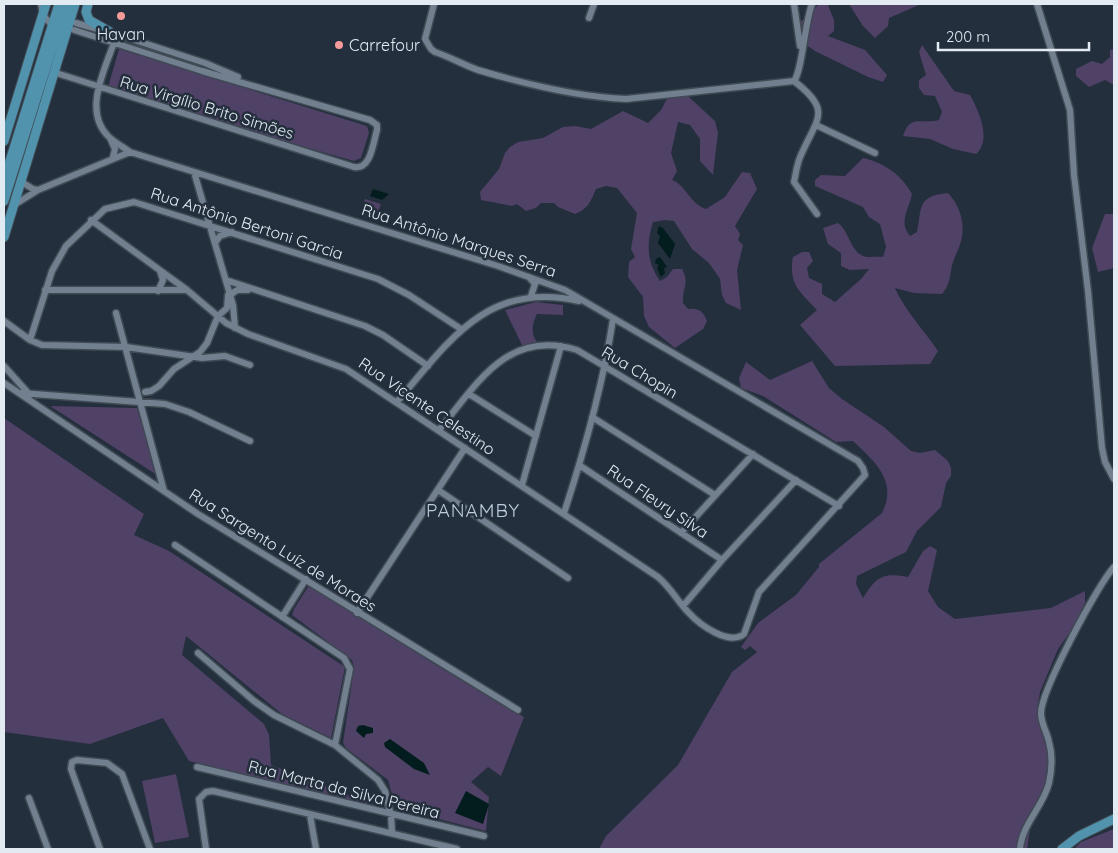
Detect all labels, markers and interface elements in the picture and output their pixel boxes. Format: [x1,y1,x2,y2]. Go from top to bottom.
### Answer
marker: Havan [115,10,127,22]
scale bar [938,20,1089,52]
place label: Havan [97,24,145,44]
text: 200 m [946,27,990,46]
place label: Carrefour [349,35,420,55]
marker: Carrefour [333,39,345,51]
street label: Rua Virgílio Brito Simões [118,71,296,143]
street label: Rua Antônio Bertoni Garcia [148,182,346,264]
street label: Rua Antônio Marques Serra [359,199,559,281]
street label: Rua Chopin [598,341,682,403]
street label: Rua Vicente Celestino [355,353,499,459]
street label: Rua Fleury Silva [604,460,712,542]
street label: Rua Sargento Luíz de Moraes [186,484,380,616]
district label: PANAMBY [426,498,520,522]
street label: Rua Marta da Silva Pereira [246,756,442,822]

